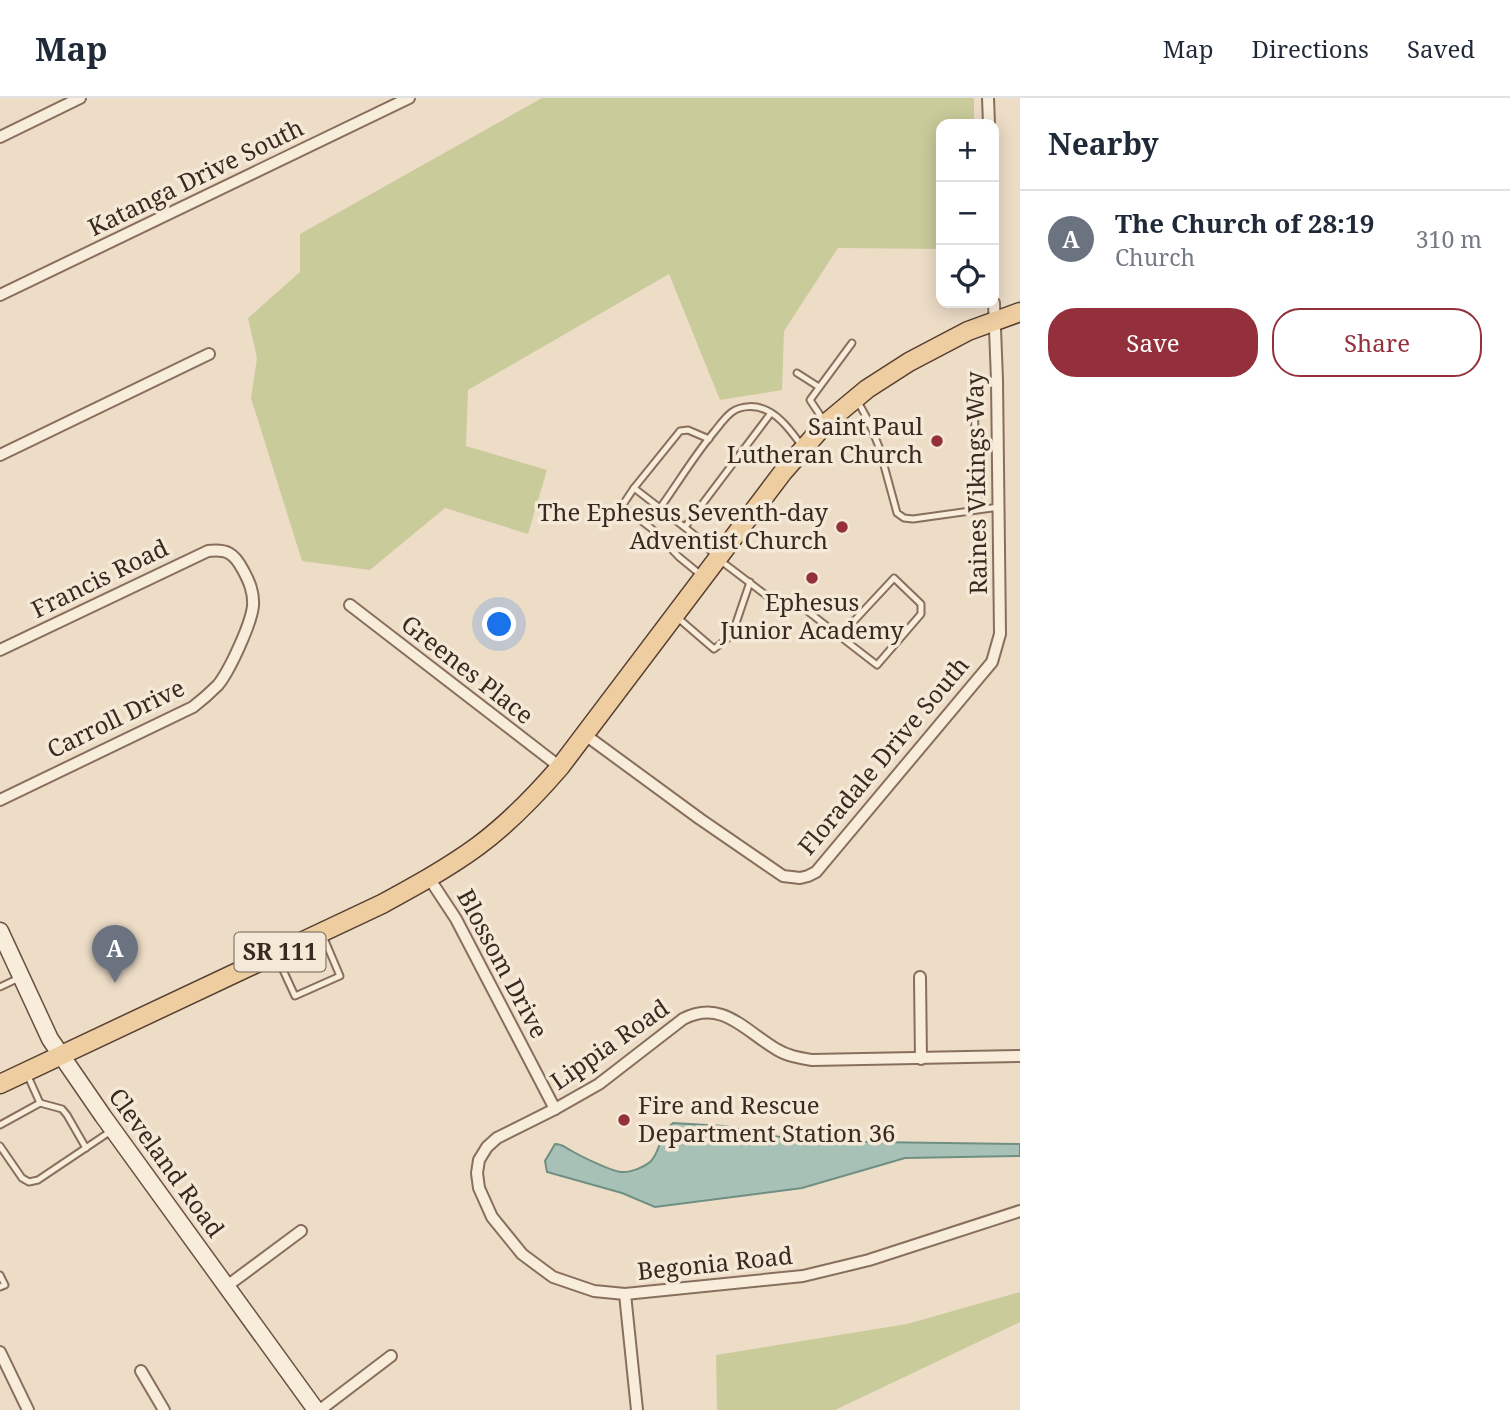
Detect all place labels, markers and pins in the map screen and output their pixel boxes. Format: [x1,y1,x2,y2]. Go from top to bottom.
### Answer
place label: Saint Paul Lutheran Church [727,409,924,470]
marker: Saint Paul Lutheran Church [929,433,945,449]
place label: The Ephesus Seventh-day Adventist Church [538,495,828,556]
marker: The Ephesus Seventh-day Adventist Church [834,519,850,535]
marker: Ephesus Junior Academy [804,570,820,586]
place label: Ephesus Junior Academy [719,585,904,646]
pin: A [92,925,138,983]
place label: Fire and Rescue Department Station 36 [638,1088,896,1149]
marker: Fire and Rescue Department Station 36 [616,1112,632,1128]

